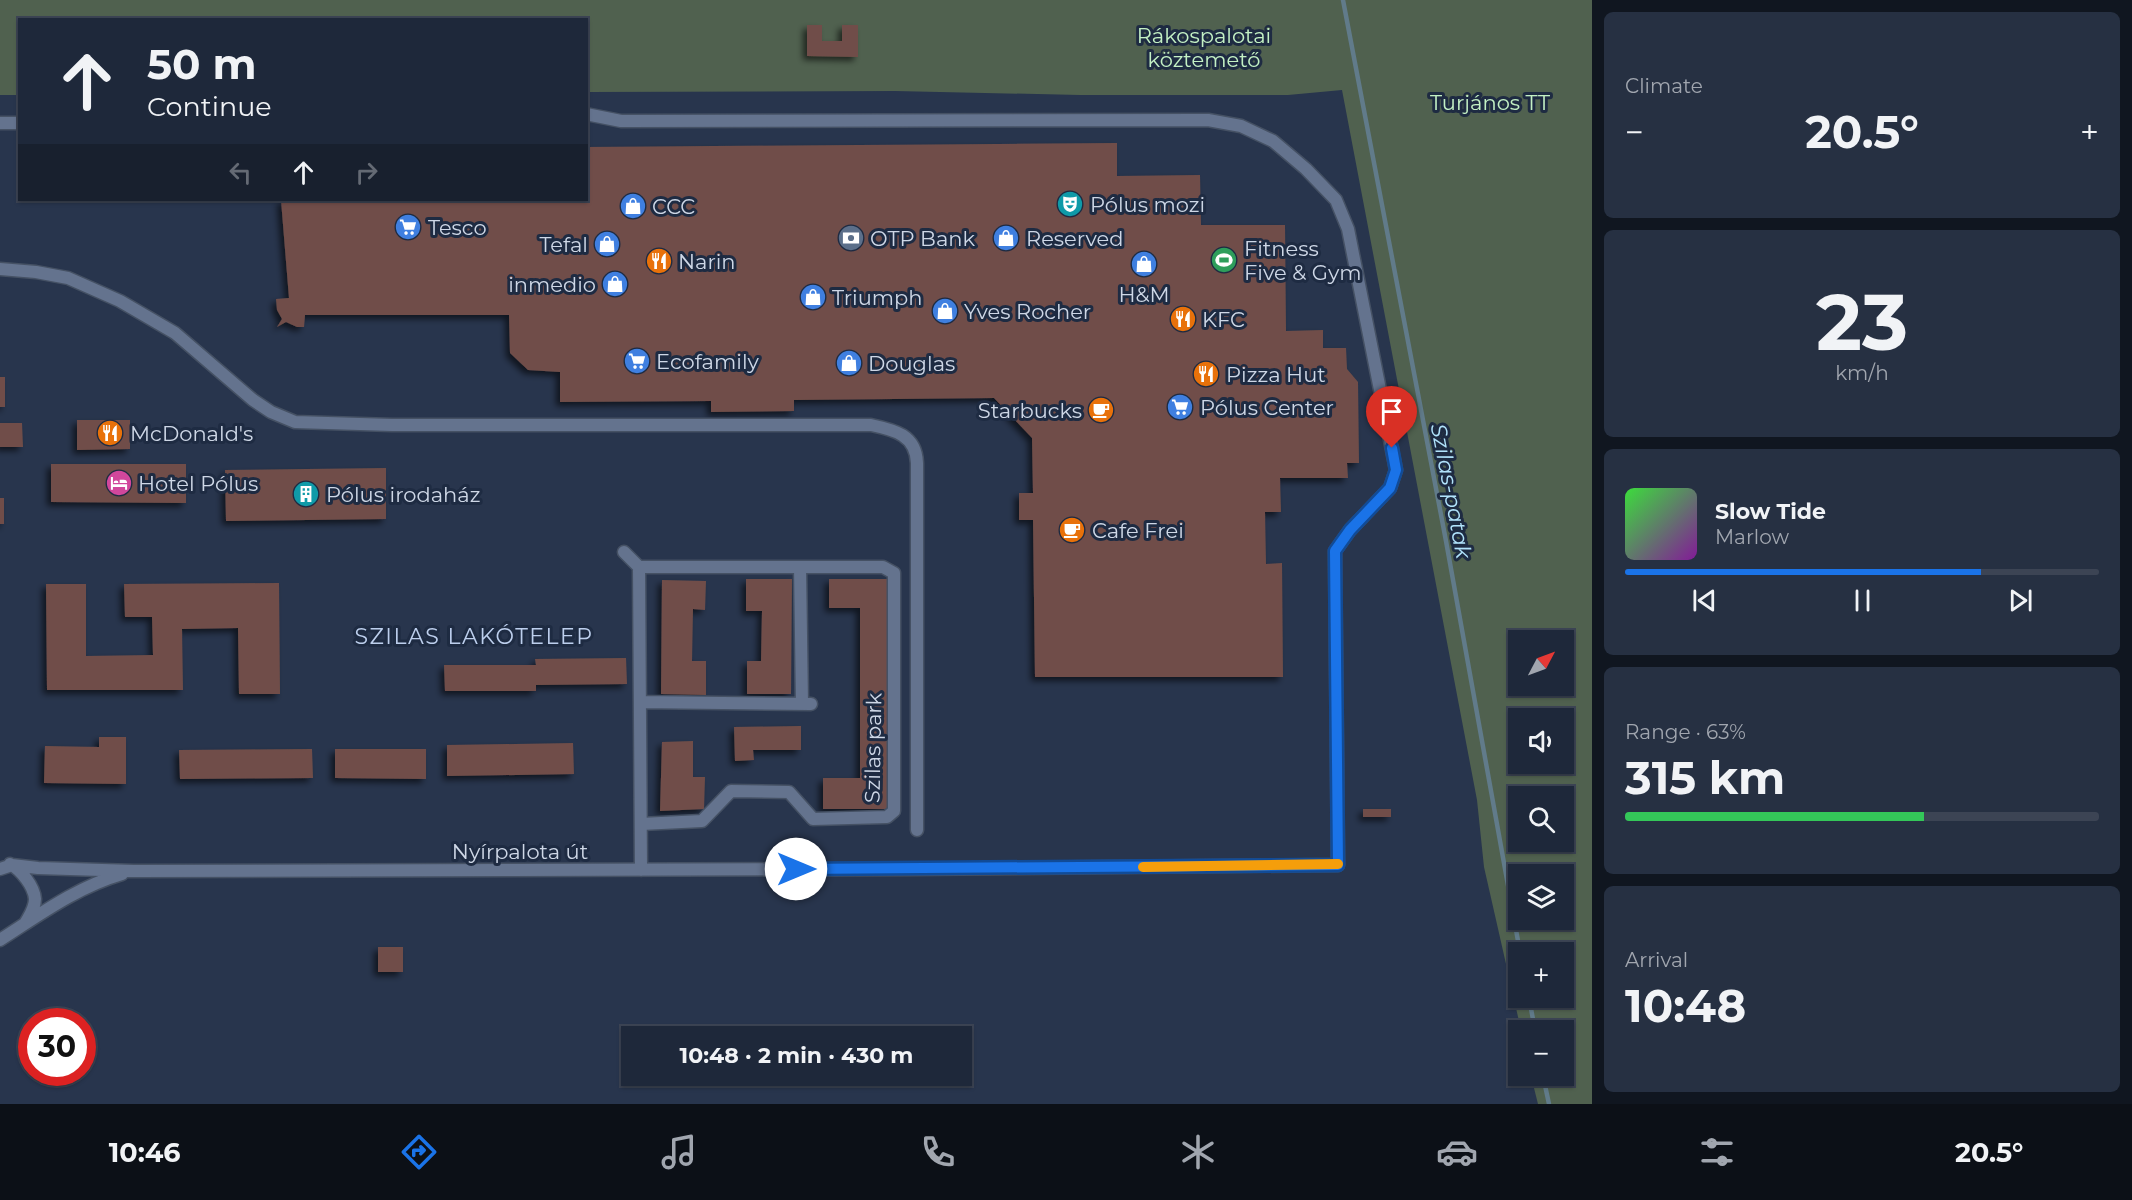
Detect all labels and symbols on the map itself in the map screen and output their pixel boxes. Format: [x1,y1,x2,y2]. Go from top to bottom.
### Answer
park label: Rákospalotai köztemető [1137,23,1271,72]
park label: Turjános TT [1430,90,1550,115]
theatre icon: Pólus mozi [1055,189,1085,219]
shop icon: CCC [618,191,648,221]
place label: Pólus mozi [1090,192,1205,217]
place label: CCC [652,194,695,219]
supermarket icon: Tesco [393,212,423,242]
place label: Tesco [428,215,487,240]
bank icon: OTP Bank [836,223,866,253]
shop icon: Reserved [991,223,1021,253]
place label: OTP Bank [870,226,975,251]
place label: Reserved [1026,226,1124,251]
shop icon: Tefal [592,229,622,259]
place label: Tefal [539,232,588,257]
place label: Fitness Five & Gym [1244,236,1362,285]
sports icon: Fitness Five & Gym [1209,245,1239,275]
restaurant icon: Narin [644,246,674,276]
place label: Narin [678,249,736,274]
shop icon: H&M [1129,249,1159,279]
shop icon: inmedio [600,269,630,299]
place label: inmedio [508,272,596,297]
shop icon: Triumph [798,282,828,312]
place label: H&M [1118,282,1170,307]
place label: Triumph [832,285,923,310]
shop icon: Yves Rocher [930,296,960,326]
place label: Yves Rocher [964,299,1091,324]
restaurant icon: KFC [1168,304,1198,334]
place label: KFC [1202,307,1245,332]
supermarket icon: Ecofamily [622,346,652,376]
shop icon: Douglas [834,348,864,378]
place label: Ecofamily [656,349,759,374]
place label: Douglas [868,351,955,376]
restaurant icon: Pizza Hut [1191,359,1221,389]
place label: Pizza Hut [1226,362,1326,387]
pin [1366,386,1417,448]
supermarket icon: Pólus Center [1165,392,1195,422]
cafe icon: Starbucks [1086,395,1116,425]
place label: Pólus Center [1200,395,1334,420]
place label: Starbucks [978,398,1082,423]
restaurant icon: McDonald's [95,418,125,448]
place label: McDonald's [130,421,253,446]
water label: Szilas-patak [1425,421,1478,562]
hotel icon: Hotel Pólus [104,468,134,498]
place label: Hotel Pólus [138,471,258,496]
building icon: Pólus irodaház [291,479,321,509]
place label: Pólus irodaház [326,482,480,507]
cafe icon: Cafe Frei [1057,515,1087,545]
place label: Cafe Frei [1092,518,1184,543]
district label: SZILAS LAKÓTELEP [354,623,594,650]
north arrow [1508,630,1574,696]
street label: Szilas park [860,692,886,803]
position arrow [764,837,828,901]
street label: Nyírpalota út [452,839,588,864]
speed limit sign: 30 [18,1008,96,1086]

